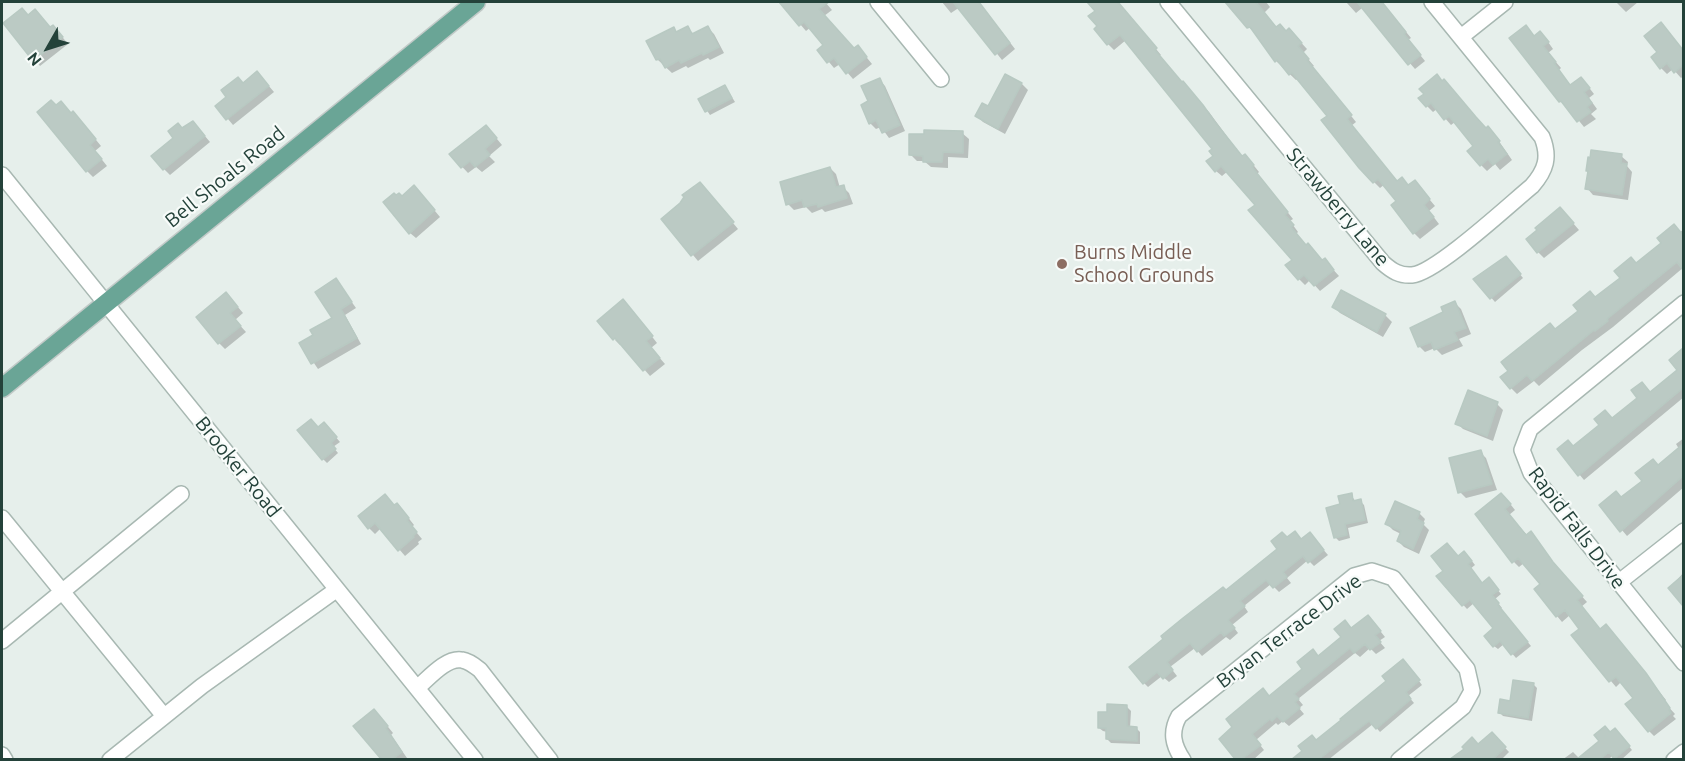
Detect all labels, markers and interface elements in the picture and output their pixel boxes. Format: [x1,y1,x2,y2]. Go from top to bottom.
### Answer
north arrow [18,18,78,78]
text: N [23,49,45,70]
street label: Bell Shoals Road [160,121,290,233]
street label: Strawberry Lane [1282,143,1394,271]
place label: Burns Middle School Grounds [1074,240,1214,287]
marker: Burns Middle School Grounds [1055,257,1069,271]
street label: Brooker Road [190,412,286,522]
street label: Rapid Falls Drive [1523,462,1631,594]
street label: Bryan Terrace Drive [1212,569,1366,693]

